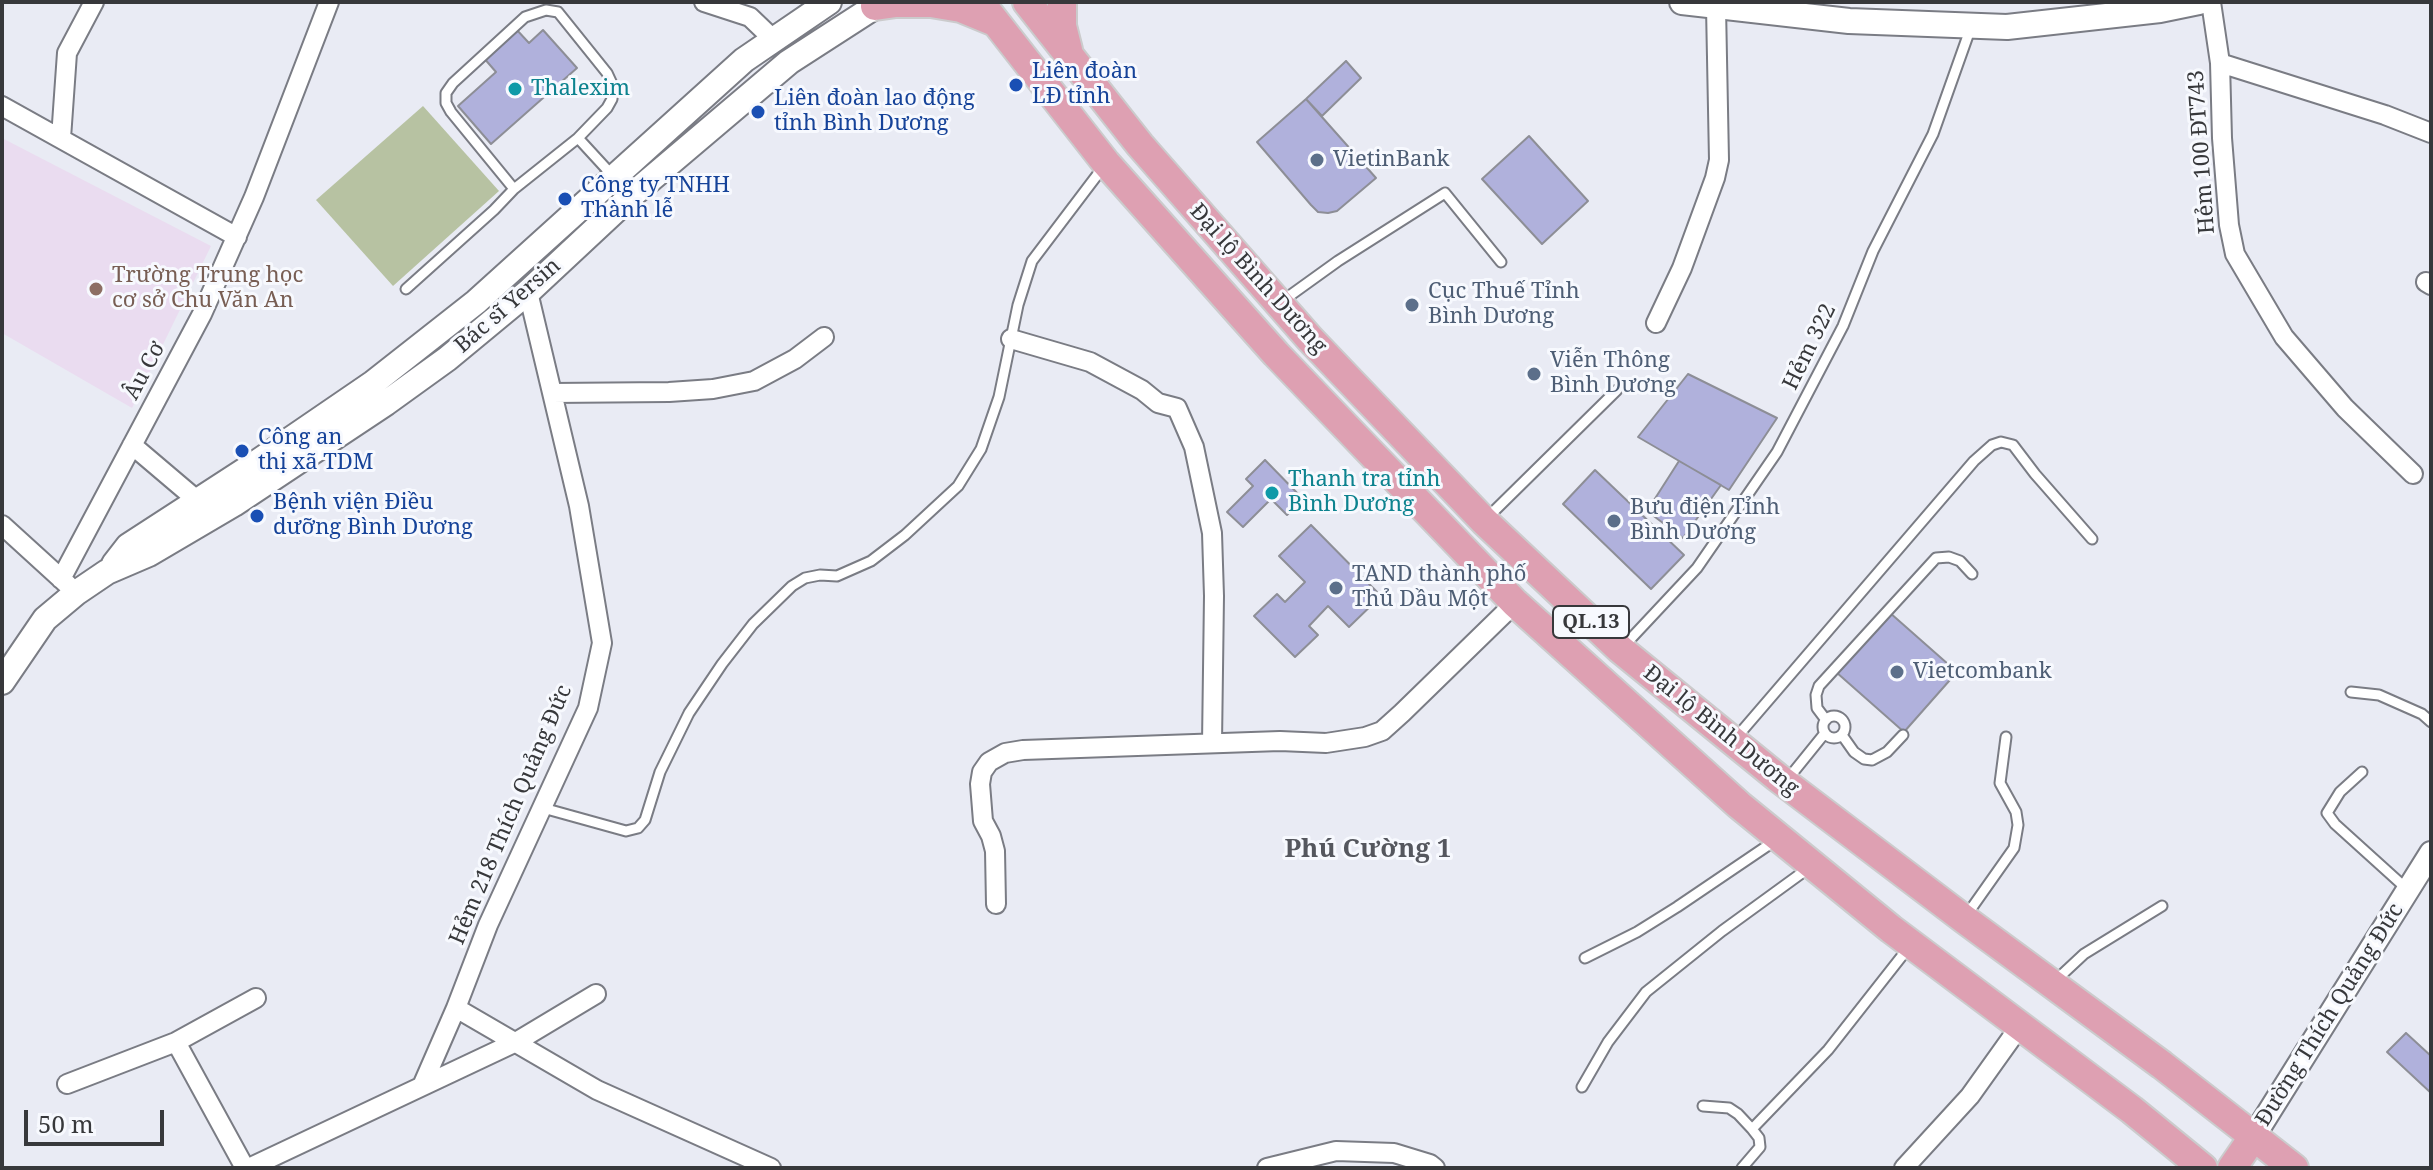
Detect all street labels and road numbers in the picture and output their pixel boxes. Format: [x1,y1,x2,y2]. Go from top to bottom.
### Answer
street label: Hẻm 100 ĐT743 [2183,69,2221,235]
street label: Đại lộ Bình Dương [1184,199,1332,359]
street label: Bác sĩ Yersin [450,253,566,359]
street label: Hẻm 322 [1778,300,1842,394]
street label: Âu Cơ [119,338,171,404]
road number: QL.13 [1553,606,1629,638]
street label: Đại lộ Bình Dương [1638,660,1804,802]
street label: Hẻm 218 Thích Quảng Đức [444,681,578,949]
street label: Đường Thích Quảng Đức [2251,899,2409,1131]

